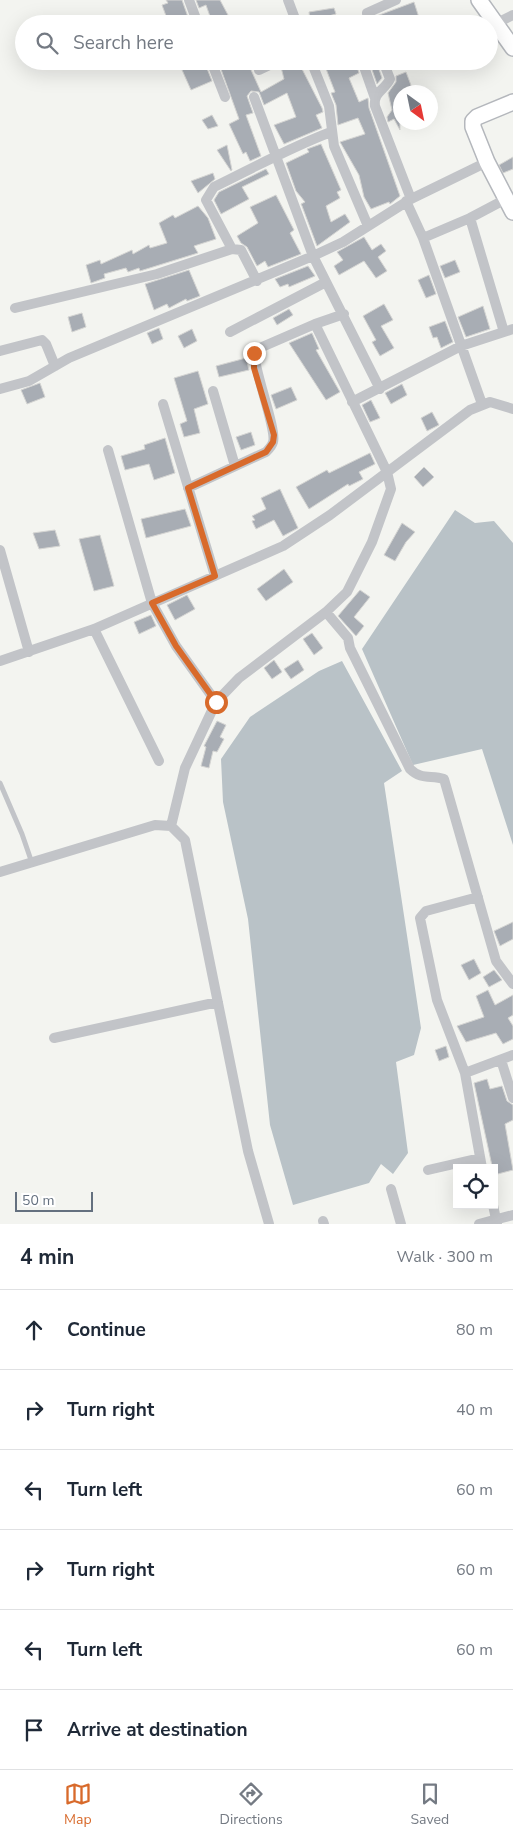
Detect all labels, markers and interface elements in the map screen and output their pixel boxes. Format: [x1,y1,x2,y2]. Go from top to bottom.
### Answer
search box [15,15,498,70]
icon: search [33,29,61,57]
text: Search here [73,30,174,56]
north arrow [393,85,438,130]
route end [243,342,266,365]
route start [205,691,228,714]
map controls [453,1164,498,1209]
button: locate [453,1164,498,1209]
scale bar [15,1189,92,1212]
text: 50 m [22,1191,54,1210]
text: 4 min [20,1243,74,1271]
text: Walk · 300 m [397,1246,493,1268]
icon: ahead [20,1316,48,1344]
text: Continue [67,1317,146,1343]
text: 80 m [456,1319,493,1341]
icon: right [20,1396,48,1424]
text: Turn right [67,1397,154,1423]
text: 40 m [456,1399,493,1421]
icon: left [20,1476,48,1504]
text: Turn left [67,1477,142,1503]
text: 60 m [456,1479,493,1501]
icon: right [20,1556,48,1584]
text: Turn right [67,1557,154,1583]
text: 60 m [456,1559,493,1581]
icon: left [20,1636,48,1664]
text: Turn left [67,1637,142,1663]
text: 60 m [456,1639,493,1661]
icon: arrive [20,1716,48,1744]
text: Arrive at destination [67,1717,248,1743]
tab: Map [64,1780,92,1829]
tab: Directions [220,1780,283,1829]
tab: Saved [410,1780,449,1829]

